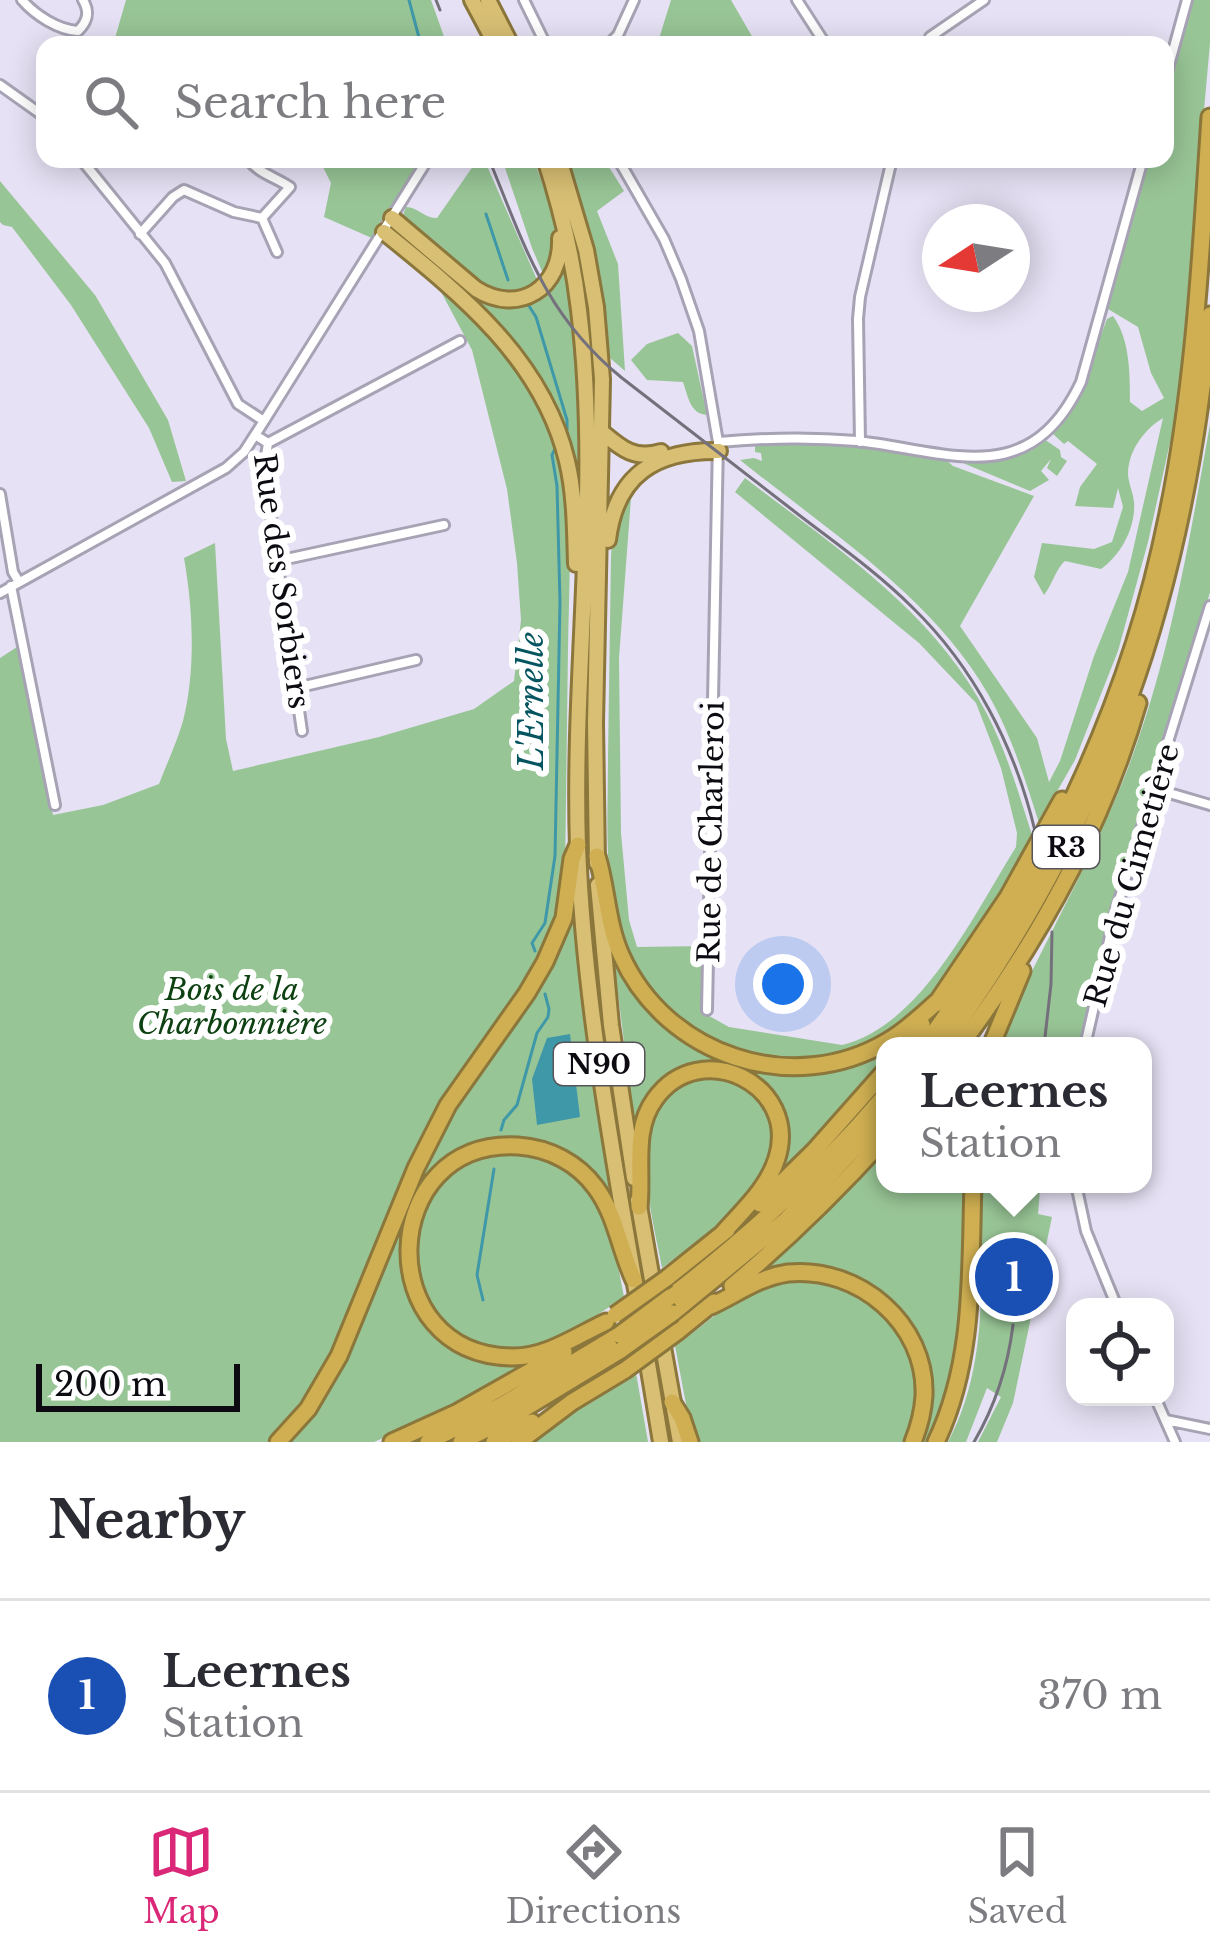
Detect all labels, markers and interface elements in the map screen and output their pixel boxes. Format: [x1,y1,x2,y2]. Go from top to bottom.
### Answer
search box [36,36,1174,168]
icon: search [78,69,144,135]
text: Search here [174,74,446,130]
north arrow [922,204,1030,312]
street label: Rue des Sorbiers [246,451,318,711]
water label: L'Ernelle [511,632,552,771]
street label: Rue de Charleroi [690,701,732,963]
street label: Rue du Cimetière [1077,739,1187,1011]
road number: R3 [1033,826,1099,868]
your location [753,954,813,1014]
park label: Bois de la Charbonnière [137,971,327,1042]
popup [876,1037,1152,1193]
road number: N90 [554,1043,644,1085]
text: Leernes [919,1063,1109,1119]
text: Station [919,1119,1061,1168]
pin: 1 [975,1232,1053,1322]
map controls [1066,1298,1174,1406]
button: locate [1066,1298,1174,1406]
scale bar [36,1358,240,1411]
text: 200 m [54,1364,166,1405]
text: Nearby [48,1489,245,1552]
text: Leernes [162,1643,351,1699]
text: 1 [78,1671,96,1720]
text: 370 m [1038,1671,1162,1720]
text: Station [162,1699,304,1748]
tab: Map [143,1819,220,1932]
tab: Directions [506,1819,681,1932]
tab: Saved [967,1819,1067,1932]

